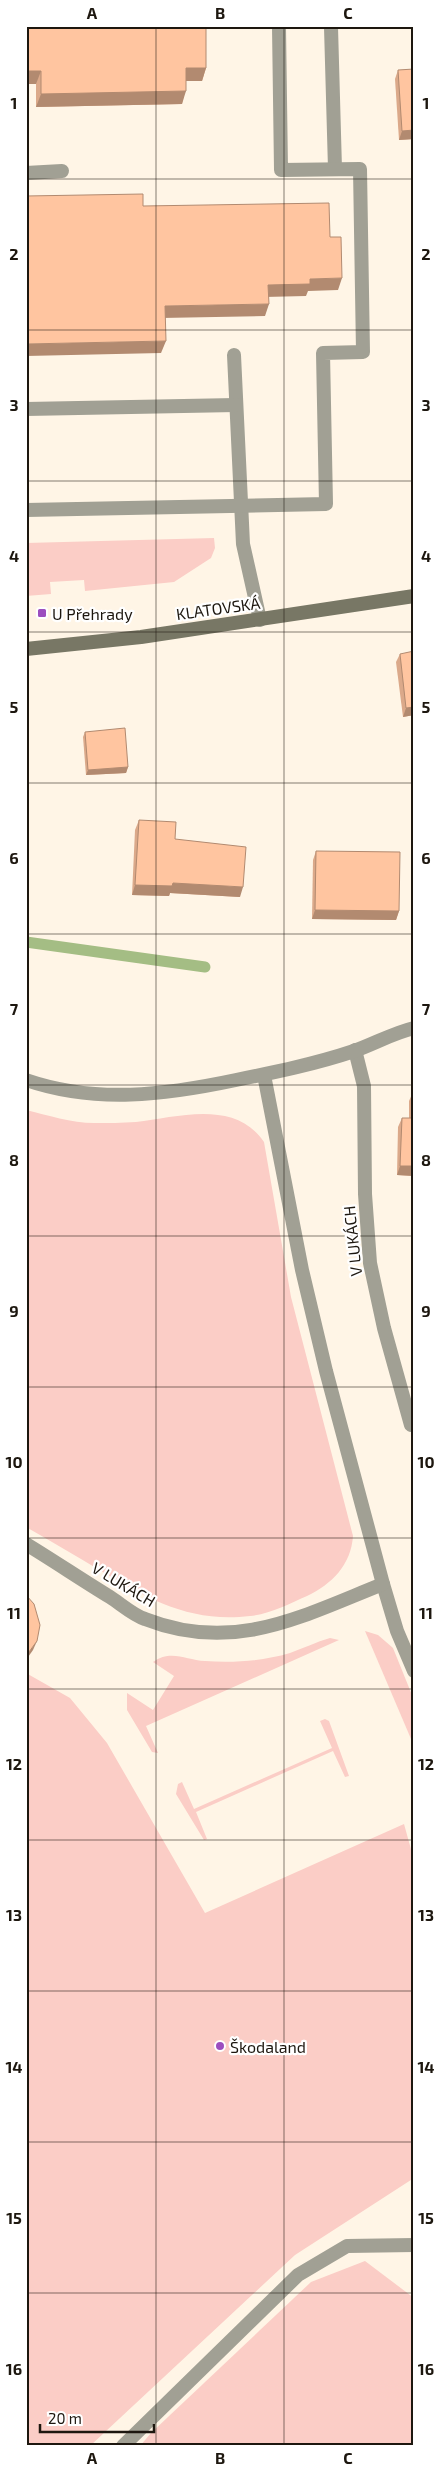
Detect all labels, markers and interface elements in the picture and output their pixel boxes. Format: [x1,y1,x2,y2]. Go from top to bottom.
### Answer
text: A [87,3,98,22]
text: B [215,3,225,22]
text: C [343,3,353,22]
text: 1 [11,93,17,112]
text: 1 [423,93,429,112]
text: 2 [9,244,19,263]
text: 2 [421,244,431,263]
text: 3 [9,395,19,414]
text: 3 [421,395,431,414]
text: 4 [9,546,19,565]
text: 4 [421,546,431,565]
street label: KLATOVSKÁ [175,593,261,623]
place label: U Přehrady [52,604,133,623]
marker: U Přehrady [36,607,48,619]
text: 5 [10,697,19,716]
text: 5 [422,697,431,716]
text: 6 [9,848,19,867]
text: 6 [421,848,431,867]
text: 7 [10,999,19,1018]
text: 7 [422,999,431,1018]
text: 8 [9,1150,19,1169]
text: 8 [421,1150,431,1169]
street label: V LUKÁCH [339,1205,365,1277]
text: 9 [9,1301,19,1320]
text: 9 [421,1301,431,1320]
text: 10 [5,1452,23,1471]
text: 10 [417,1452,435,1471]
street label: V LUKÁCH [89,1558,159,1610]
text: 11 [7,1603,21,1622]
text: 11 [419,1603,433,1622]
text: 12 [6,1754,22,1773]
text: 12 [418,1754,434,1773]
text: 13 [6,1905,22,1924]
text: 13 [418,1905,434,1924]
place label: Škodaland [230,2037,306,2056]
marker: Škodaland [214,2040,226,2052]
text: 14 [5,2057,23,2076]
text: 14 [417,2057,435,2076]
text: 15 [6,2208,22,2227]
text: 15 [418,2208,434,2227]
text: 16 [6,2359,22,2378]
text: 16 [418,2359,434,2378]
scale bar [40,2402,154,2434]
text: 20 m [48,2409,82,2427]
text: A [87,2448,98,2467]
text: B [215,2448,225,2467]
text: C [343,2448,353,2467]

